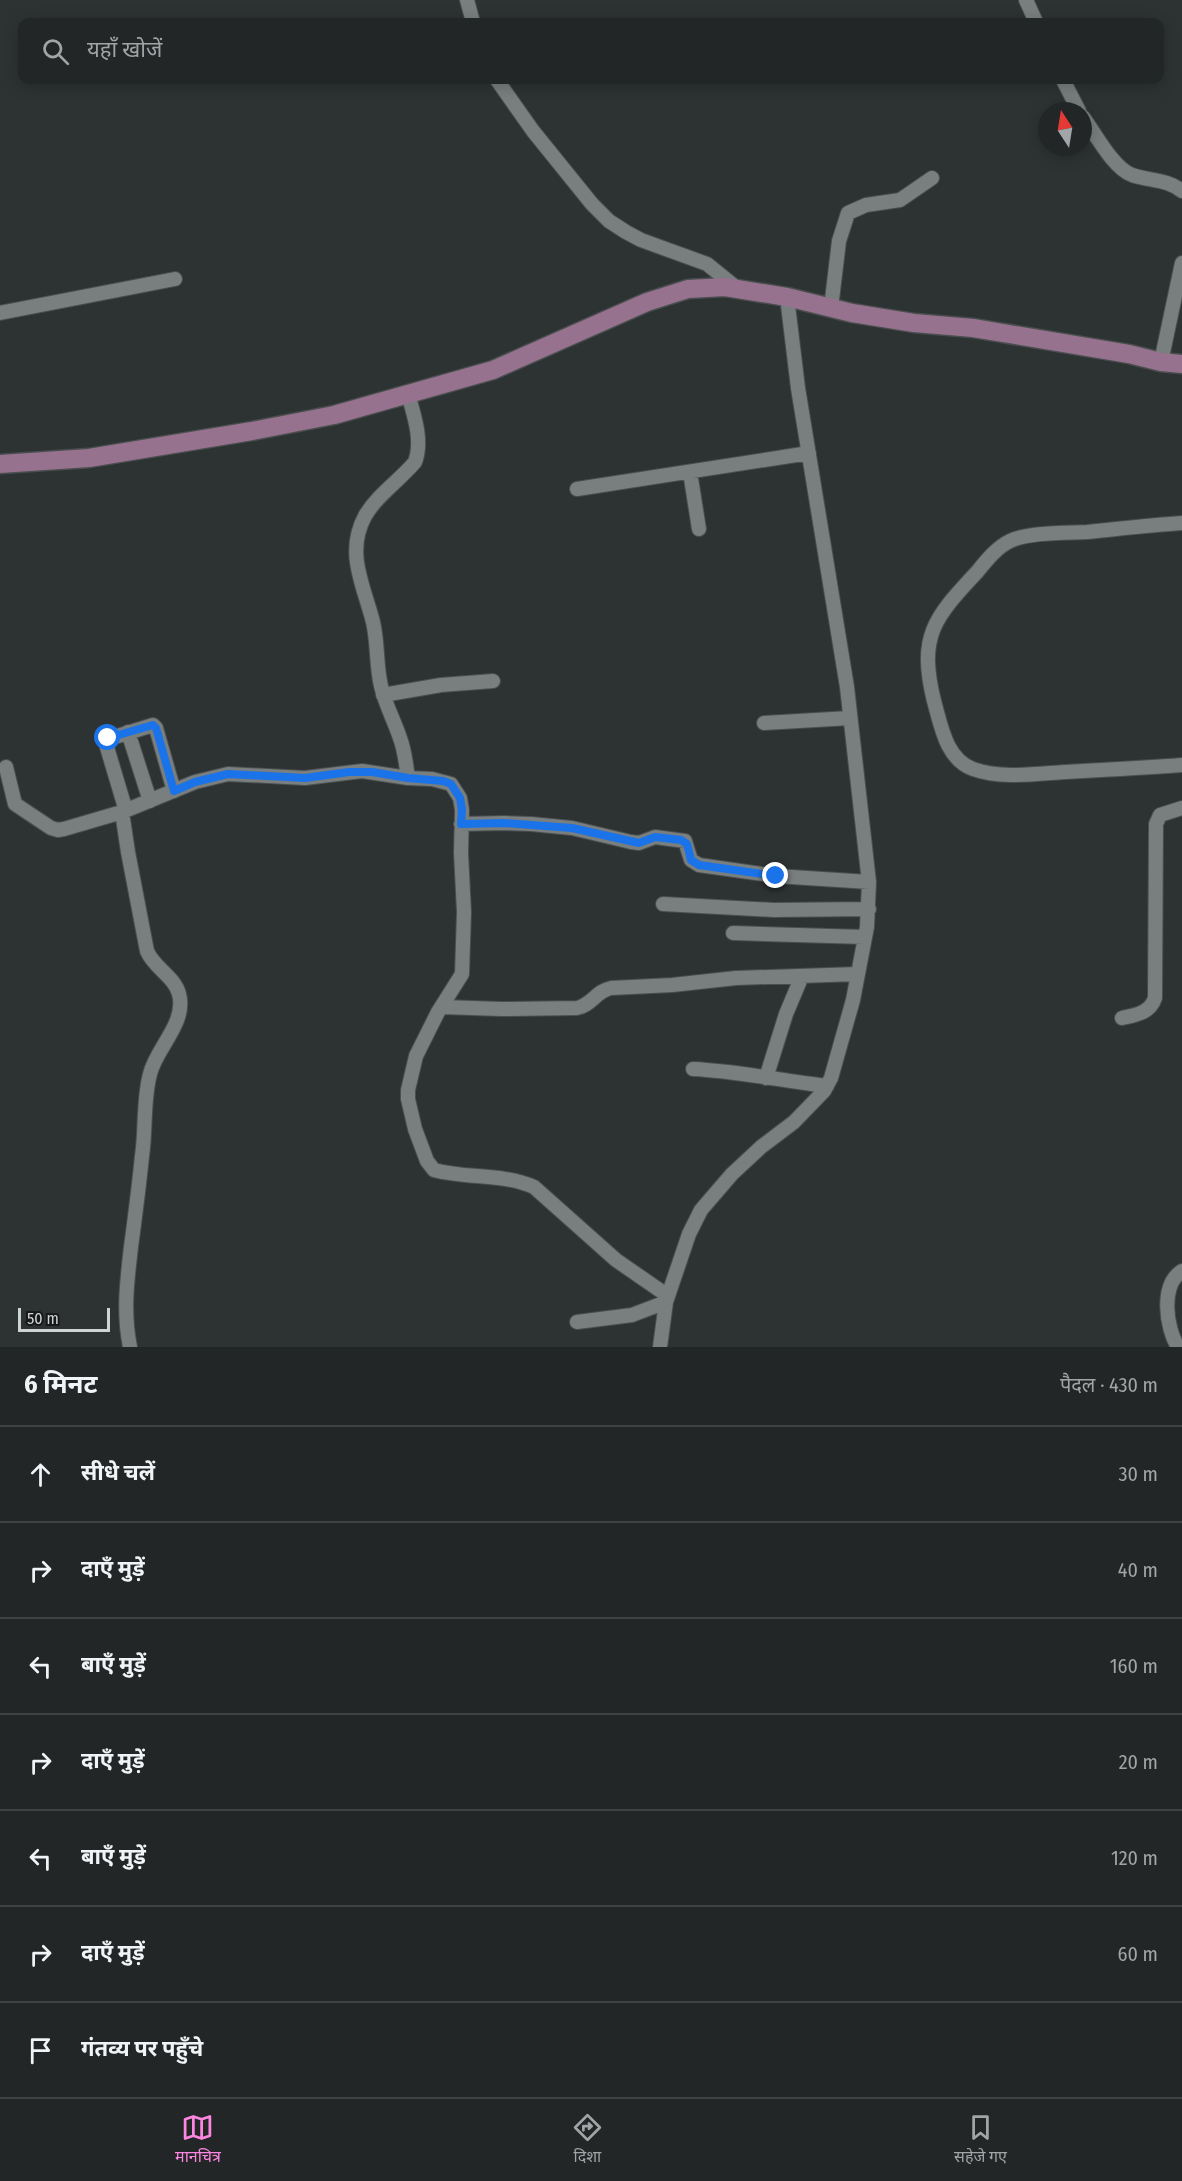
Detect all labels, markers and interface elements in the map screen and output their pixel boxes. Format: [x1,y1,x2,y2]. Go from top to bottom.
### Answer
search box [18,18,1164,84]
icon: search [39,35,72,68]
text: यहाँ खोजें [87,36,162,63]
north arrow [1038,102,1092,156]
route start [94,724,120,750]
route end [762,862,788,888]
scale bar [18,1305,110,1332]
text: 50 m [27,1309,59,1328]
text: 6 मिनट [24,1369,98,1400]
text: पैदल · 430 m [1060,1373,1158,1397]
icon: ahead [24,1458,57,1491]
text: सीधे चलें [81,1459,155,1486]
text: 30 m [1118,1462,1158,1486]
icon: right [24,1554,57,1587]
text: दाएँ मुड़ें [81,1555,145,1582]
text: 40 m [1118,1558,1158,1582]
icon: left [24,1650,57,1683]
text: बाएँ मुड़ें [81,1651,146,1678]
text: 160 m [1110,1654,1158,1678]
icon: right [24,1746,57,1779]
text: दाएँ मुड़ें [81,1747,145,1774]
text: 20 m [1119,1750,1158,1774]
icon: left [24,1842,57,1875]
text: बाएँ मुड़ें [81,1843,146,1870]
text: 120 m [1111,1846,1158,1870]
icon: right [24,1938,57,1971]
text: दाएँ मुड़ें [81,1939,145,1966]
text: 60 m [1118,1942,1158,1966]
icon: arrive [24,2034,57,2067]
text: गंतव्य पर पहुँचे [81,2035,203,2062]
tab: मानचित्र [175,2111,221,2169]
tab: दिशा [571,2111,604,2169]
tab: सहेजे गए [954,2111,1007,2169]

